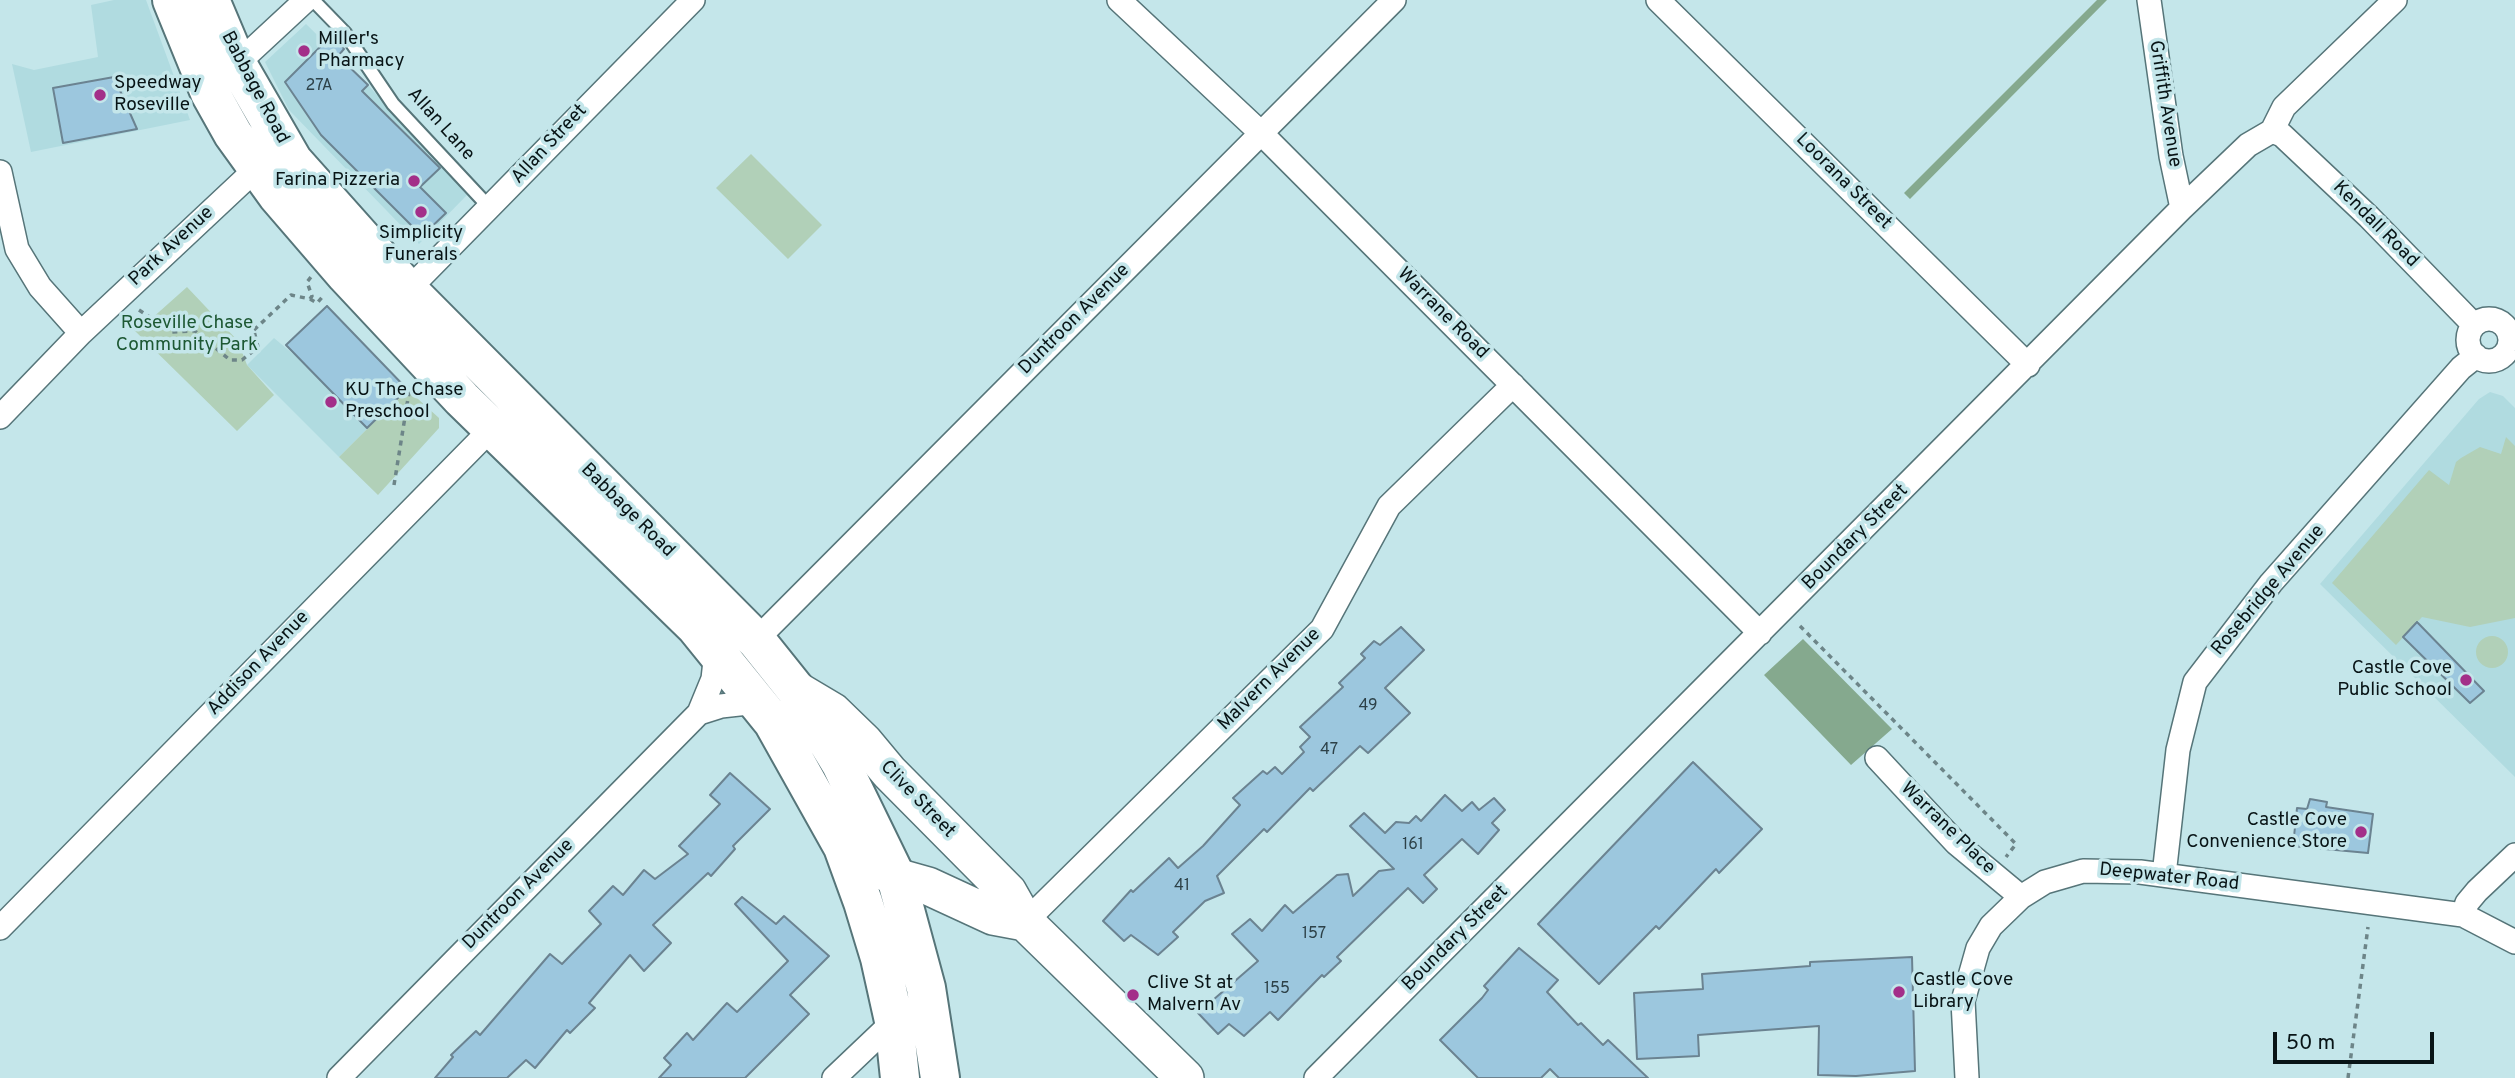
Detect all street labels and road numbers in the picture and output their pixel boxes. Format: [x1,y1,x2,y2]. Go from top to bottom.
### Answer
street label: Babbage Road [215,28,293,148]
street label: Griffith Avenue [2143,39,2185,169]
street label: Allan Lane [401,84,479,166]
street label: Allan Street [507,100,593,190]
street label: Loorana Street [1790,129,1896,235]
street label: Kendall Road [2327,177,2423,273]
street label: Park Avenue [125,202,219,292]
street label: Duntroon Avenue [1015,260,1135,380]
street label: Warrane Road [1392,264,1492,364]
street label: Babbage Road [575,459,679,563]
street label: Boundary Street [1798,480,1914,596]
street label: Rosebridge Avenue [2208,521,2330,661]
street label: Addison Avenue [203,607,315,721]
street label: Malvern Avenue [1214,624,1326,736]
street label: Clive Street [875,757,959,843]
street label: Warrane Place [1895,778,1999,880]
street label: Duntroon Avenue [459,835,579,955]
street label: Deepwater Road [2098,859,2240,897]
street label: Boundary Street [1398,881,1514,997]

